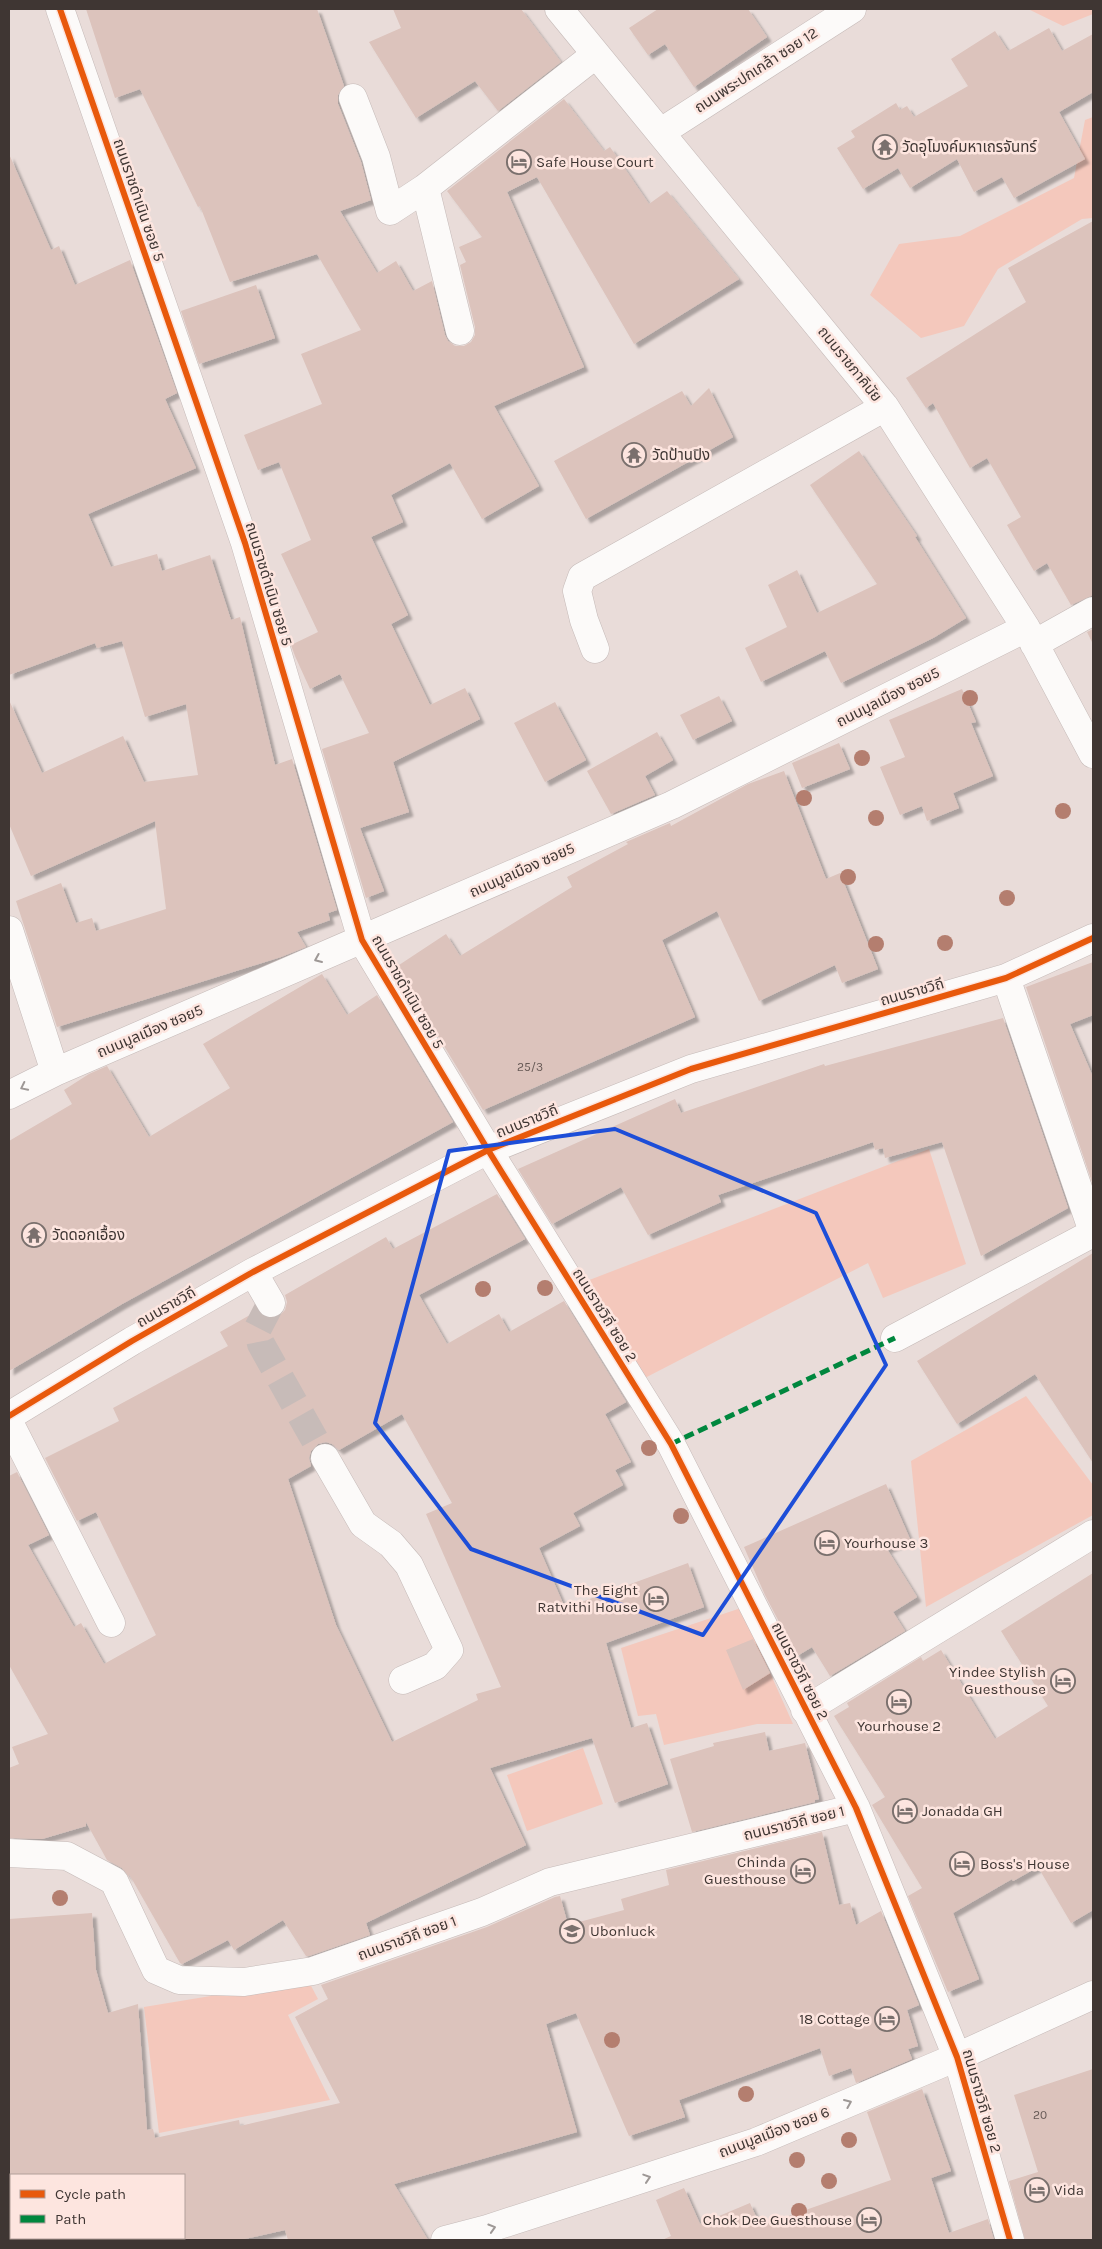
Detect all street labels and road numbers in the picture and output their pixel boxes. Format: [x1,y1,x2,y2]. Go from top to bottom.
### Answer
street label: ถนนพระปกเกล้า ซอย 12 [691,24,821,116]
street label: ถนนราชดำเนิน ซอย 5 [110,136,168,264]
street label: ถนนราชภาคินัย [814,323,886,405]
street label: ถนนราชดำเนิน ซอย 5 [242,520,296,648]
street label: ถนนมูลเมือง ซอย5 [833,663,943,731]
street label: ถนนมูลเมือง ซอย5 [467,839,577,901]
street label: ถนนราชดำเนิน ซอย 5 [368,932,448,1052]
street label: ถนนราชวิถี [878,974,946,1010]
street label: ถนนมูลเมือง ซอย5 [94,1001,206,1061]
street label: ถนนราชวิถี [493,1100,561,1142]
street label: ถนนราชวิถี ซอย 2 [569,1265,641,1365]
street label: ถนนราชวิถี [133,1283,199,1331]
street label: ถนนราชวิถี ซอย 2 [768,1619,832,1723]
street label: ถนนราชวิถี ซอย 1 [742,1802,846,1844]
street label: ถนนราชวิถี ซอย 1 [355,1912,459,1964]
street label: ถนนราชวิถี ซอย 2 [959,2047,1005,2155]
street label: ถนนมูลเมือง ซอย 6 [716,2103,832,2161]

